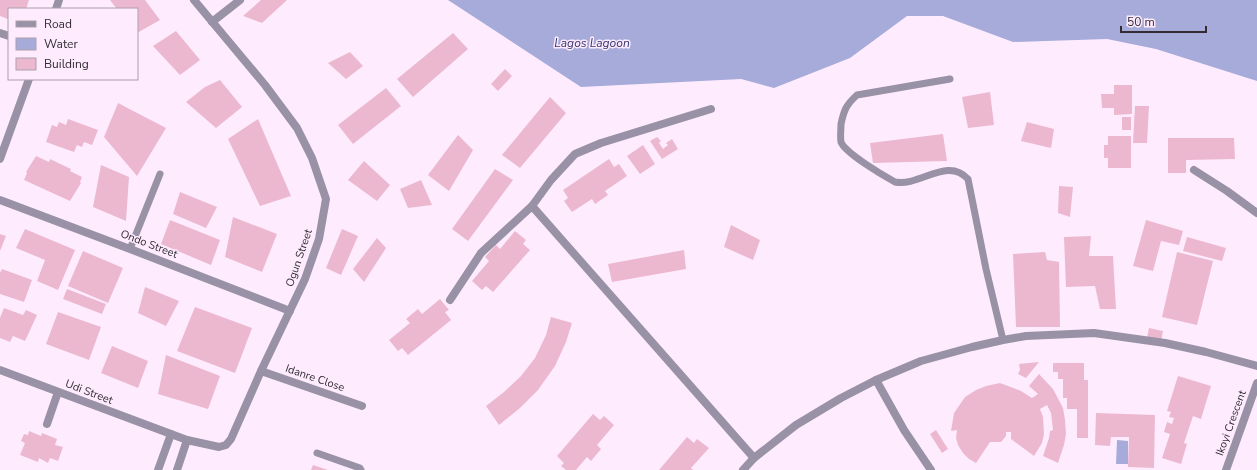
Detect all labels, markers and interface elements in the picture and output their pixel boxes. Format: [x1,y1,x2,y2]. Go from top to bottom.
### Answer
legend [8,8,138,80]
scale bar [1121,8,1206,34]
text: 50 m [1127,14,1155,30]
text: Road [44,16,72,32]
water label: Lagos Lagoon [554,35,630,51]
text: Water [44,36,78,52]
text: Building [44,56,89,72]
street label: Ondo Street [118,226,180,262]
street label: Ogun Street [282,227,316,289]
street label: Idanre Close [283,361,347,395]
street label: Udi Street [63,376,115,408]
street label: Ikoyi Crescent [1212,388,1250,458]

